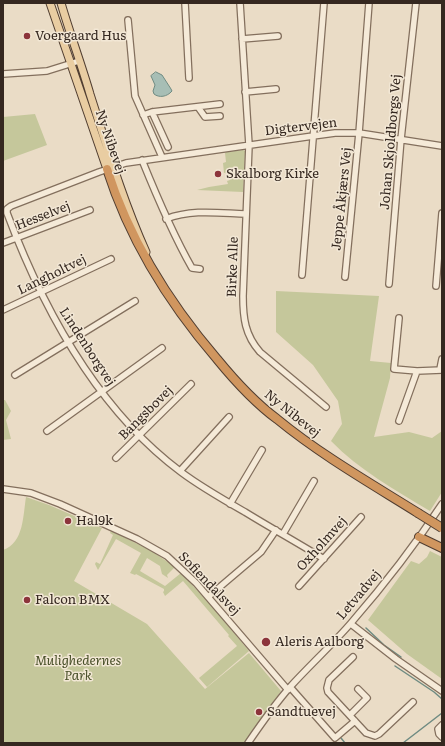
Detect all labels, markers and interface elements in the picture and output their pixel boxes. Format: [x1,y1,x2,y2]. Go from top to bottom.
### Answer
place label: Voergaard Hus [35,28,126,44]
marker: Voergaard Hus [22,31,32,41]
street label: Johan Skjoldborgs Vej [377,73,405,211]
street label: Ny Nibevej [92,108,128,176]
street label: Digtervejen [264,115,338,139]
street label: Jeppe Åkjærs Vej [329,147,355,251]
place label: Skalborg Kirke [226,166,319,182]
marker: Skalborg Kirke [213,169,223,179]
street label: Hesselvej [13,198,73,234]
street label: Birke Alle [224,236,242,298]
street label: Langholtvej [15,252,89,298]
street label: Lindenborgvej [56,305,118,389]
street label: Bangsbovej [116,383,176,443]
street label: Ny Nibevej [261,387,323,441]
place label: Hal9k [76,513,113,529]
street label: Oxholmvej [294,514,350,574]
marker: Hal9k [63,516,73,526]
street label: Sofiendalsvej [175,549,243,619]
street label: Letvadvej [334,567,384,623]
place label: Falcon BMX [35,592,110,608]
marker: Falcon BMX [22,595,32,605]
place label: Aleris Aalborg [275,634,364,650]
marker: Aleris Aalborg [260,636,272,648]
park label: Mulighedernes Park [35,653,121,684]
place label: Sandtuevej [267,704,336,720]
marker: Sandtuevej [254,707,264,717]

